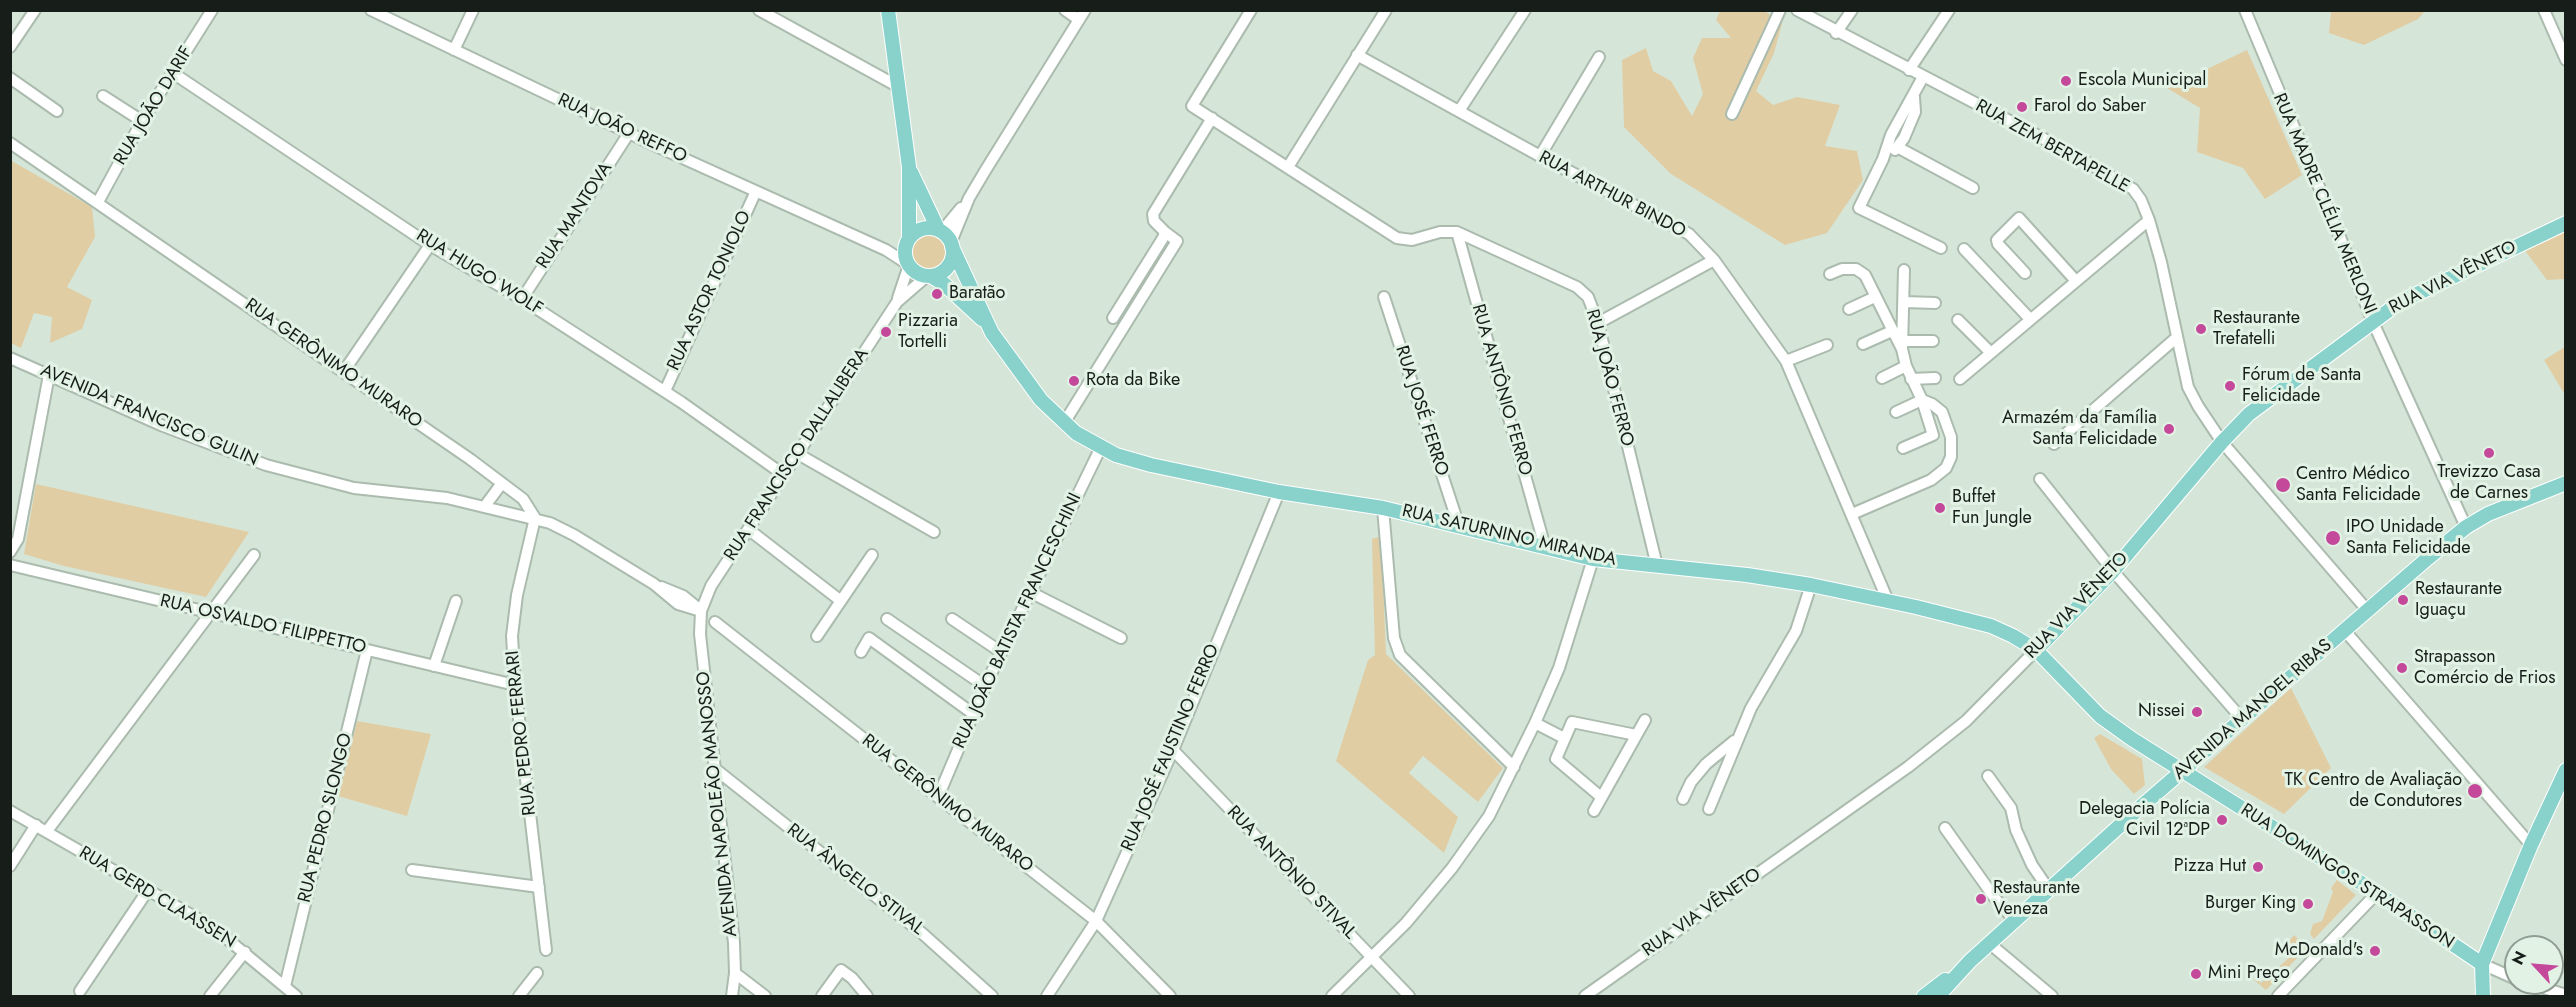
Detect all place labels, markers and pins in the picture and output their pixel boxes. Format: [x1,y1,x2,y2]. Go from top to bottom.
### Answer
place label: Escola Municipal [2078,70,2206,92]
marker: Escola Municipal [2059,74,2073,88]
place label: Farol do Saber [2034,96,2146,118]
marker: Farol do Saber [2015,100,2029,114]
place label: Baratão [949,283,1005,305]
marker: Baratão [930,287,944,301]
place label: Restaurante Trefatelli [2213,308,2300,350]
place label: Pizzaria Tortelli [898,311,958,354]
marker: Restaurante Trefatelli [2194,322,2208,336]
marker: Pizzaria Tortelli [879,325,893,339]
place label: Fórum de Santa Felicidade [2242,365,2361,407]
place label: Rota da Bike [1086,370,1180,392]
marker: Rota da Bike [1067,374,1081,388]
marker: Fórum de Santa Felicidade [2223,379,2237,393]
place label: Armazém da Família Santa Felicidade [2002,408,2157,450]
marker: Armazém da Família Santa Felicidade [2162,422,2176,436]
marker: Trevizzo Casa de Carnes [2482,446,2496,460]
place label: Trevizzo Casa de Carnes [2437,462,2541,504]
place label: Centro Médico Santa Felicidade [2296,464,2421,506]
marker: Centro Médico Santa Felicidade [2274,476,2292,494]
place label: Buffet Fun Jungle [1952,487,2032,530]
marker: Buffet Fun Jungle [1933,501,1947,515]
place label: IPO Unidade Santa Felicidade [2346,517,2471,560]
marker: IPO Unidade Santa Felicidade [2324,529,2342,547]
place label: Restaurante Iguaçu [2415,579,2502,622]
marker: Restaurante Iguaçu [2396,593,2410,607]
place label: Strapasson Comércio de Frios [2414,647,2555,690]
marker: Strapasson Comércio de Frios [2395,661,2409,675]
place label: Nissei [2138,701,2185,723]
marker: Nissei [2190,705,2204,719]
place label: TK Centro de Avaliação de Condutores [2284,770,2462,812]
marker: TK Centro de Avaliação de Condutores [2466,782,2484,800]
place label: Delegacia Polícia Civil 12ªDP [2079,799,2210,842]
marker: Delegacia Polícia Civil 12ªDP [2215,813,2229,827]
place label: Pizza Hut [2174,856,2246,878]
marker: Pizza Hut [2251,860,2265,874]
place label: Restaurante Veneza [1993,878,2080,920]
marker: Restaurante Veneza [1974,892,1988,906]
place label: Burger King [2205,893,2296,915]
marker: Burger King [2301,897,2315,911]
place label: McDonald's [2275,940,2363,962]
marker: McDonald's [2368,944,2382,958]
place label: Mini Preço [2208,963,2290,985]
marker: Mini Preço [2189,967,2203,981]

